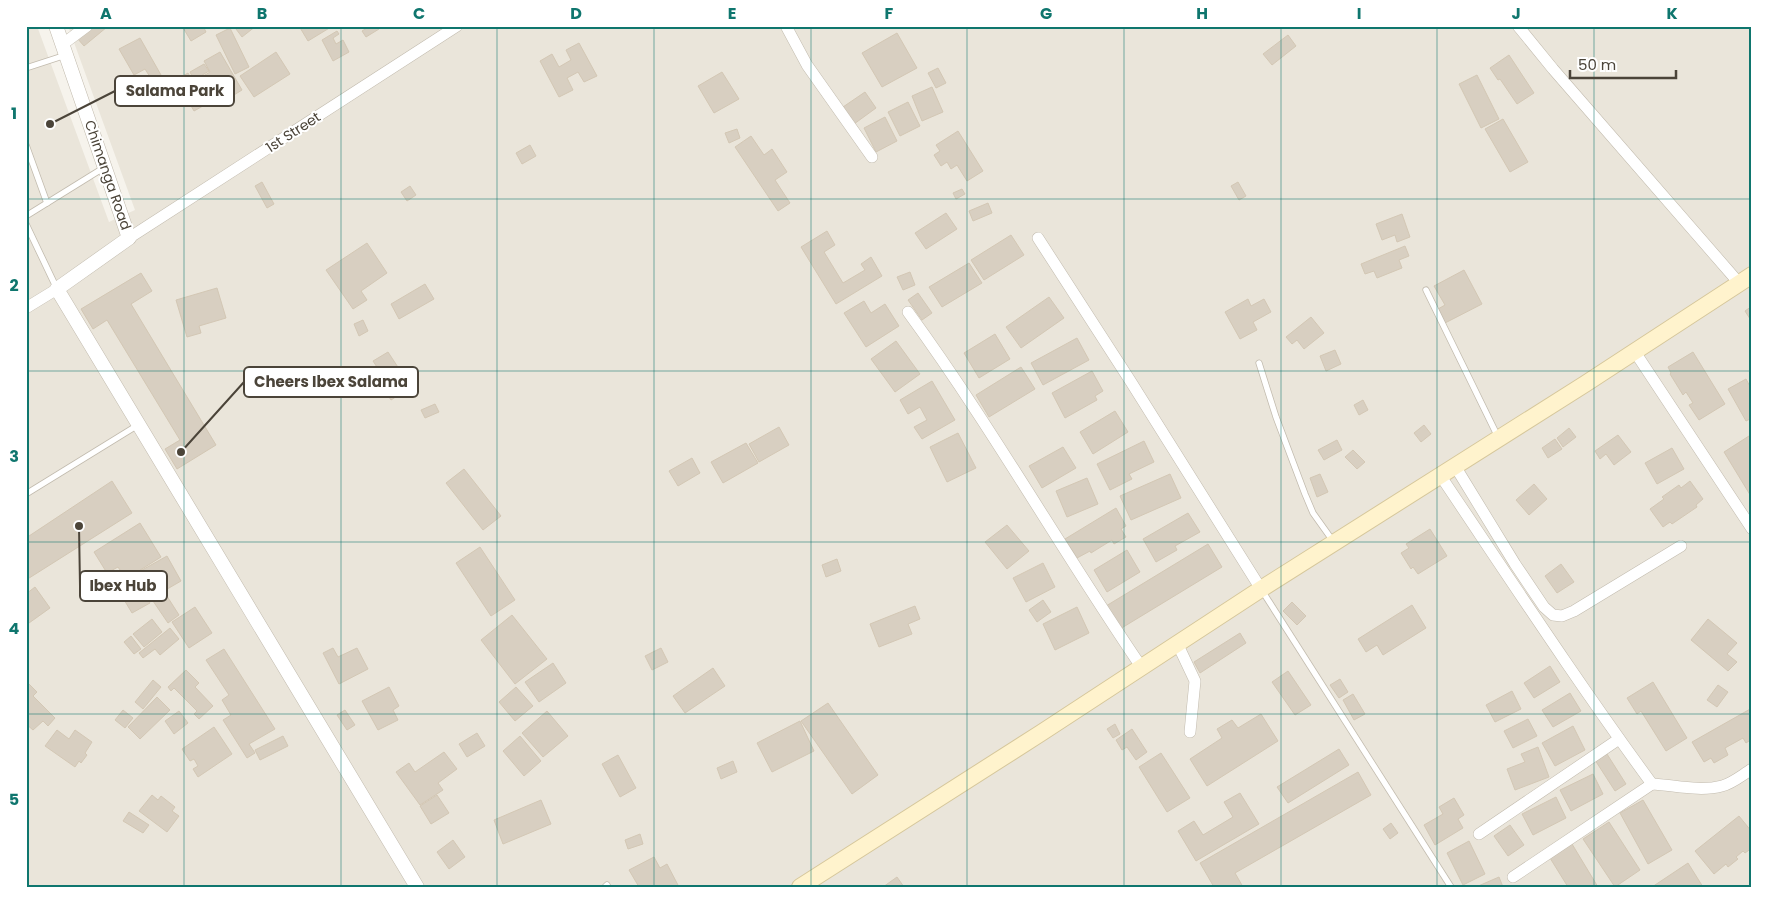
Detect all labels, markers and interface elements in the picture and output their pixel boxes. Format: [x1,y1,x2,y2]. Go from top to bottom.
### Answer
text: A [100,2,112,25]
text: B [257,2,267,25]
text: C [413,2,425,25]
text: D [570,2,582,25]
text: E [728,2,736,25]
text: F [885,2,894,25]
text: G [1040,2,1052,25]
text: H [1196,2,1208,25]
text: I [1357,2,1361,25]
text: J [1511,2,1521,25]
text: K [1666,2,1678,25]
scale bar [1570,48,1677,80]
text: 50 m [1578,54,1616,75]
callout: Salama Park [115,76,234,106]
text: Salama Park [126,80,225,101]
text: 1 [11,102,17,125]
street label: 1st Street [262,107,324,157]
street label: Chimanga Road [80,117,136,233]
text: 2 [9,274,19,297]
callout: Cheers Ibex Salama [244,367,418,397]
text: Cheers Ibex Salama [254,371,408,392]
text: 3 [9,445,19,468]
callout: Ibex Hub [80,571,167,601]
text: Ibex Hub [89,575,157,596]
text: 4 [9,617,20,640]
text: 5 [9,788,19,811]

